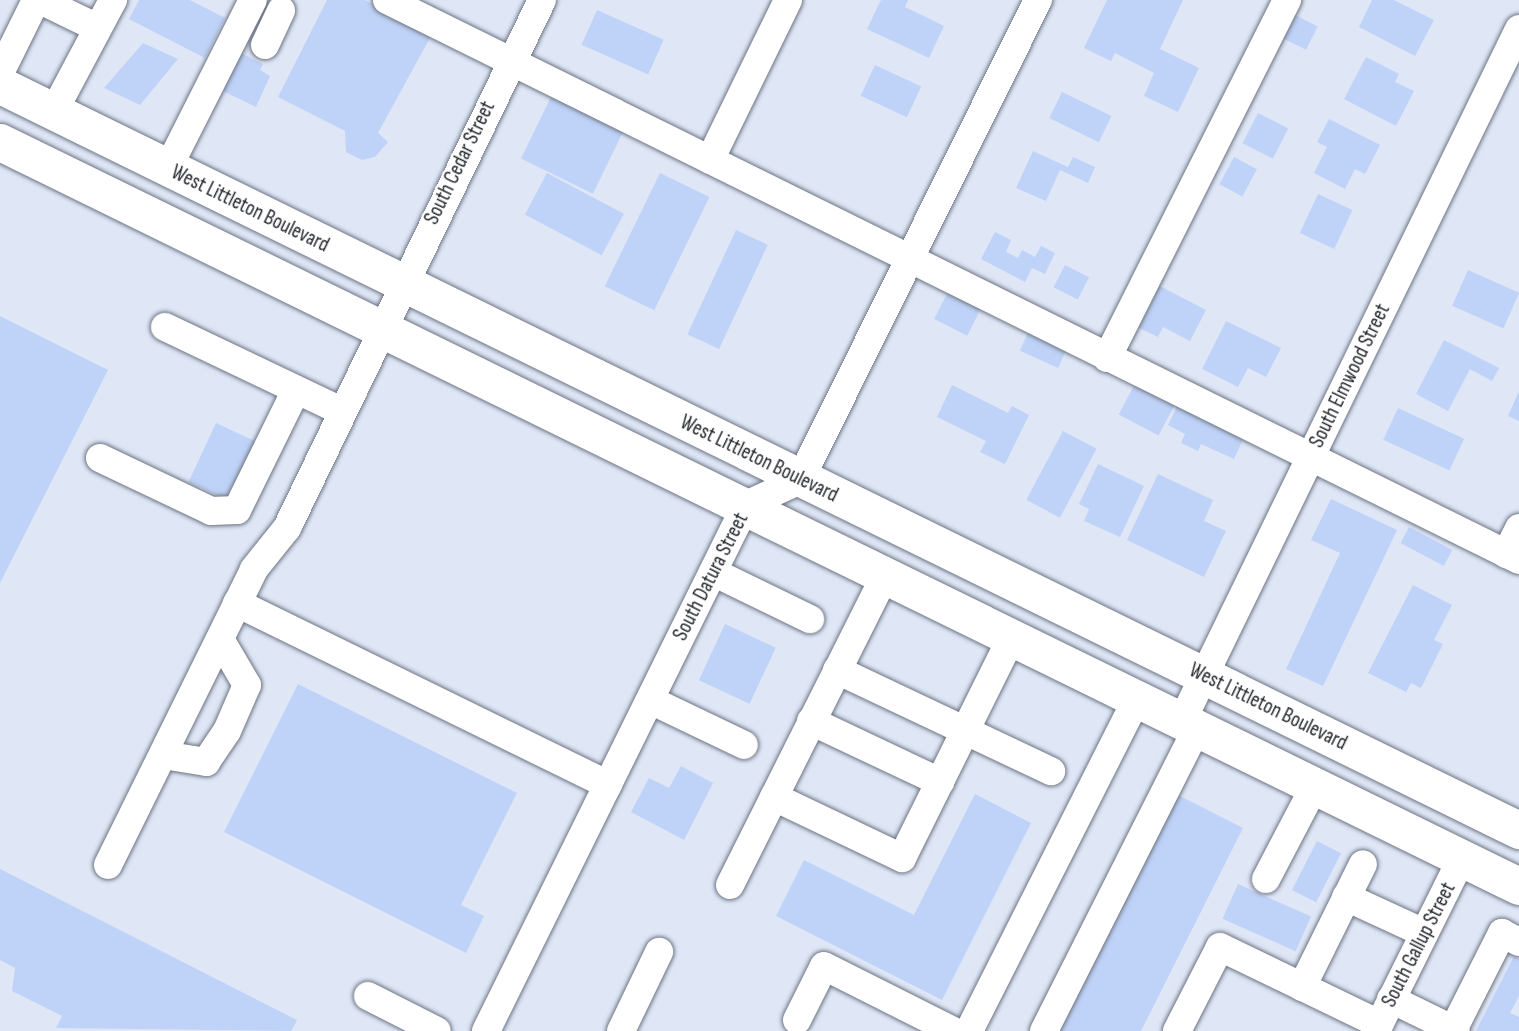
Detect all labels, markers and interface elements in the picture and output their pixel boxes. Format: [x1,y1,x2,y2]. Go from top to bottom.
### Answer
street label: South Cedar Street [419,97,501,229]
street label: West Littleton Boulevard [167,160,333,258]
street label: South Elmwood Street [1304,300,1396,452]
street label: West Littleton Boulevard [676,410,842,508]
street label: South Datura Street [668,509,754,645]
street label: West Littleton Boulevard [1185,658,1351,756]
street label: South Gallup Street [1377,878,1461,1012]

